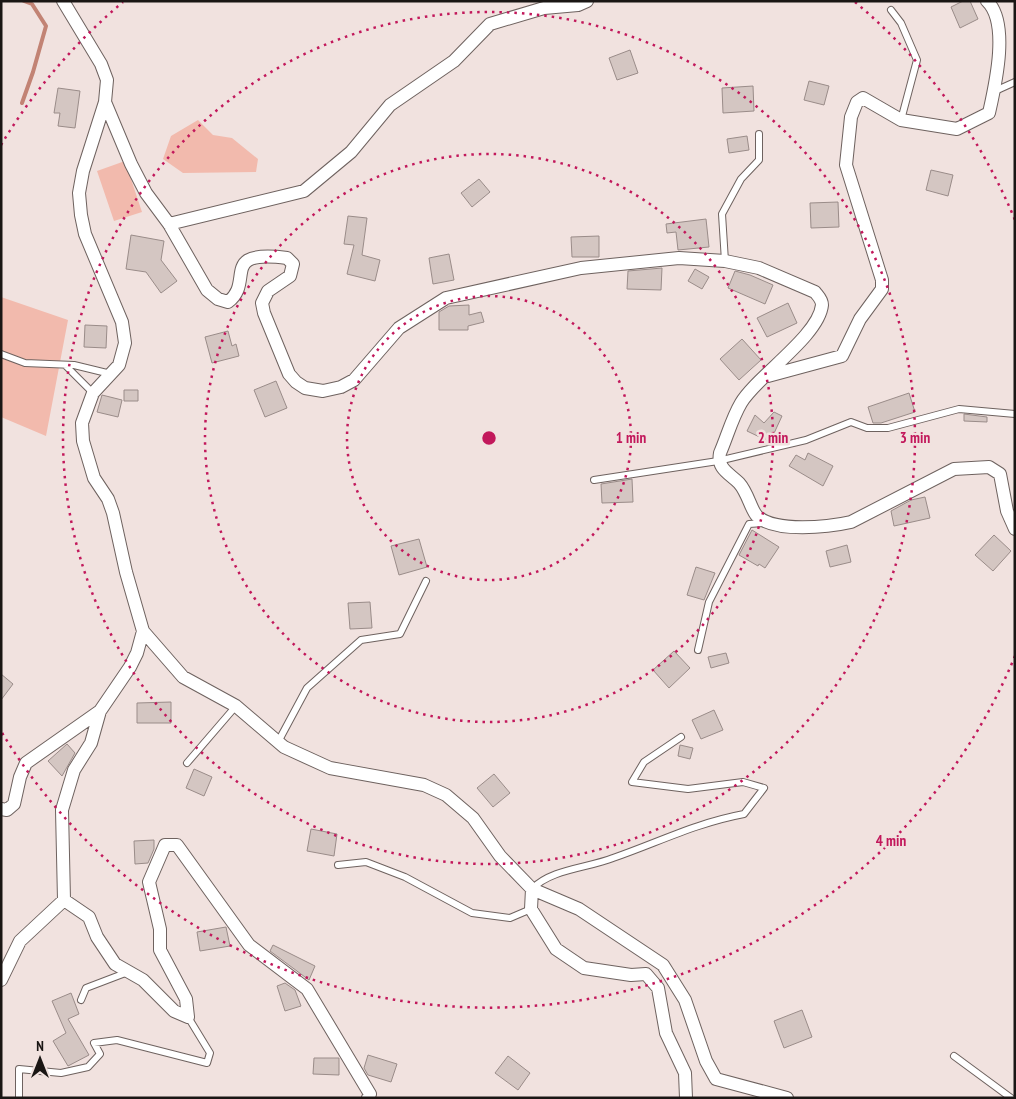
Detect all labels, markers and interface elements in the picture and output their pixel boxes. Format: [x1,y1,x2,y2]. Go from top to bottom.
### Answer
text: 1 min [616,428,646,447]
text: 2 min [758,428,788,447]
text: 3 min [900,428,930,447]
centre of rings [480,429,498,447]
text: 4 min [876,831,906,850]
north arrow [15,1034,65,1084]
text: N [36,1037,44,1055]

